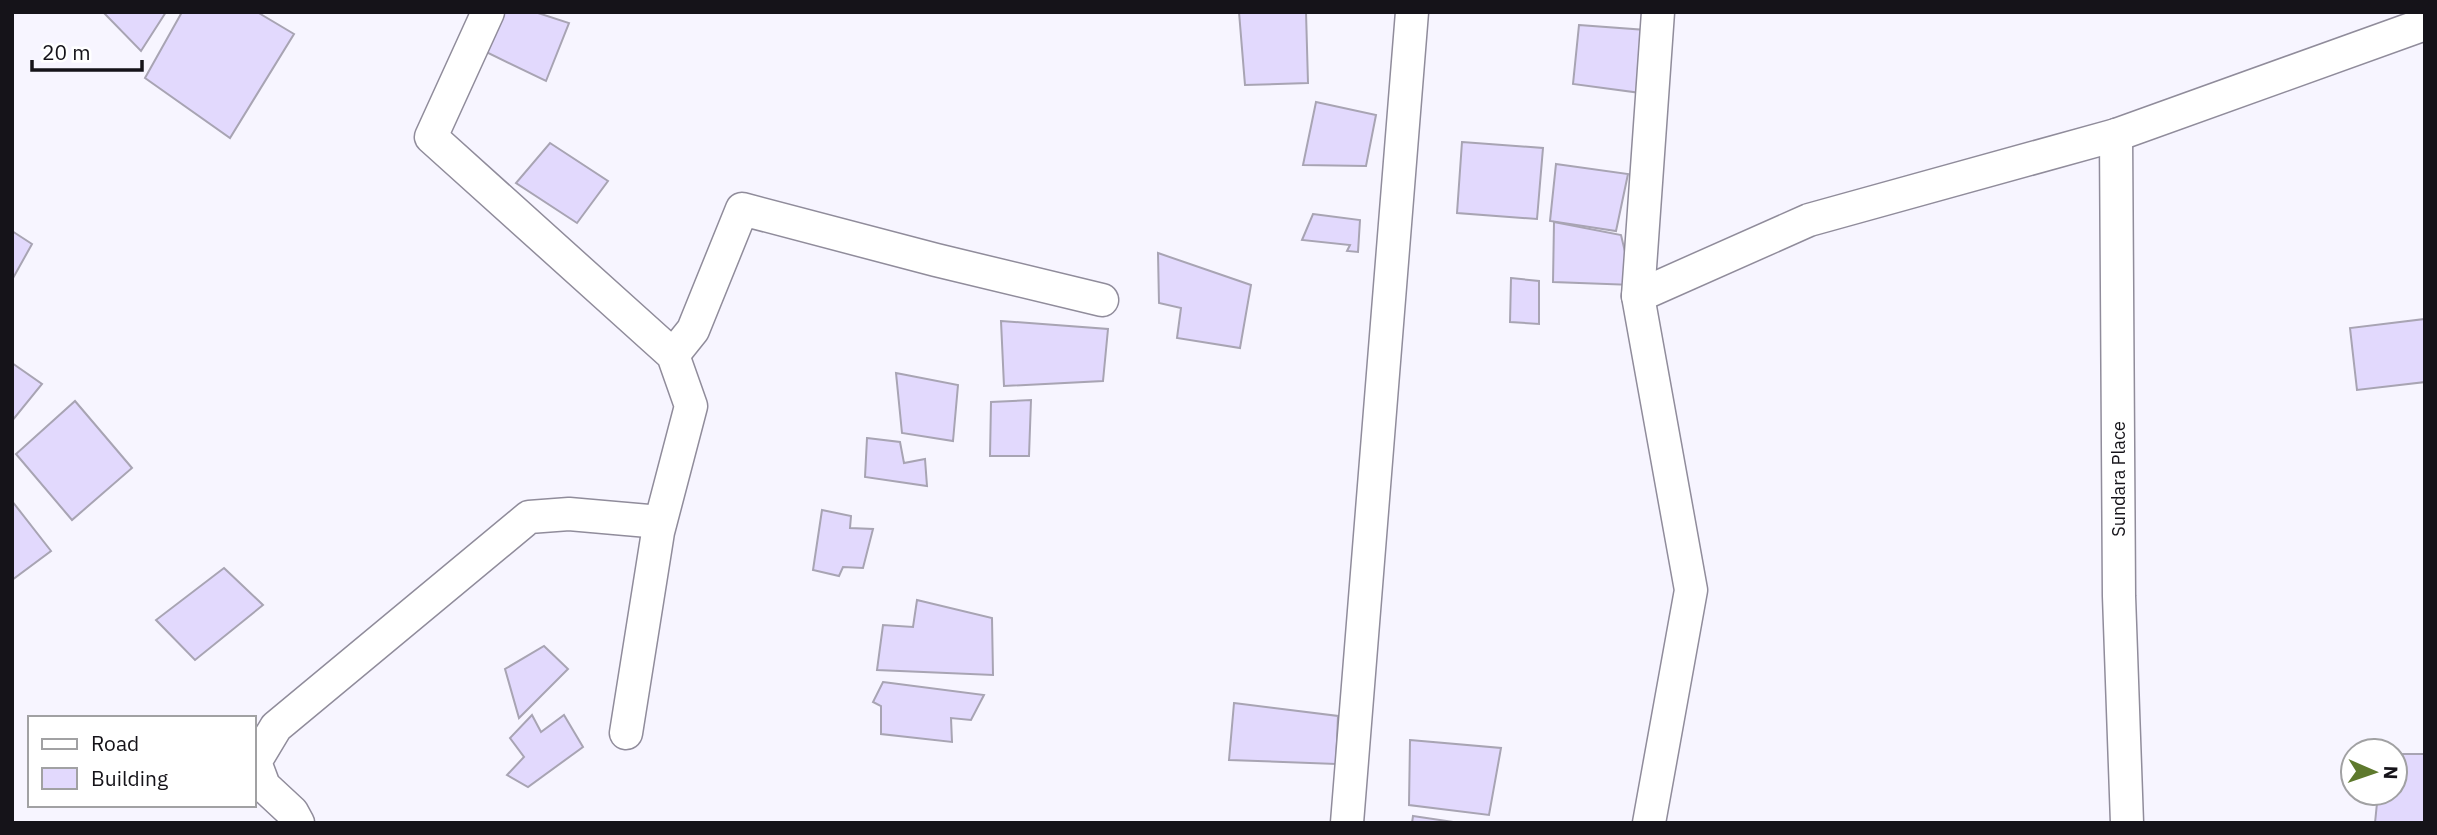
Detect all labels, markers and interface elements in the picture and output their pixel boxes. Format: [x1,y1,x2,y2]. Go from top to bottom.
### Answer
scale bar [32,28,142,72]
text: 20 m [42,38,91,66]
street label: Sundara Place [2107,421,2130,537]
legend [28,716,256,807]
text: Road [91,729,139,757]
north arrow [2339,737,2409,807]
text: Building [91,764,168,792]
text: N [2379,765,2403,780]

